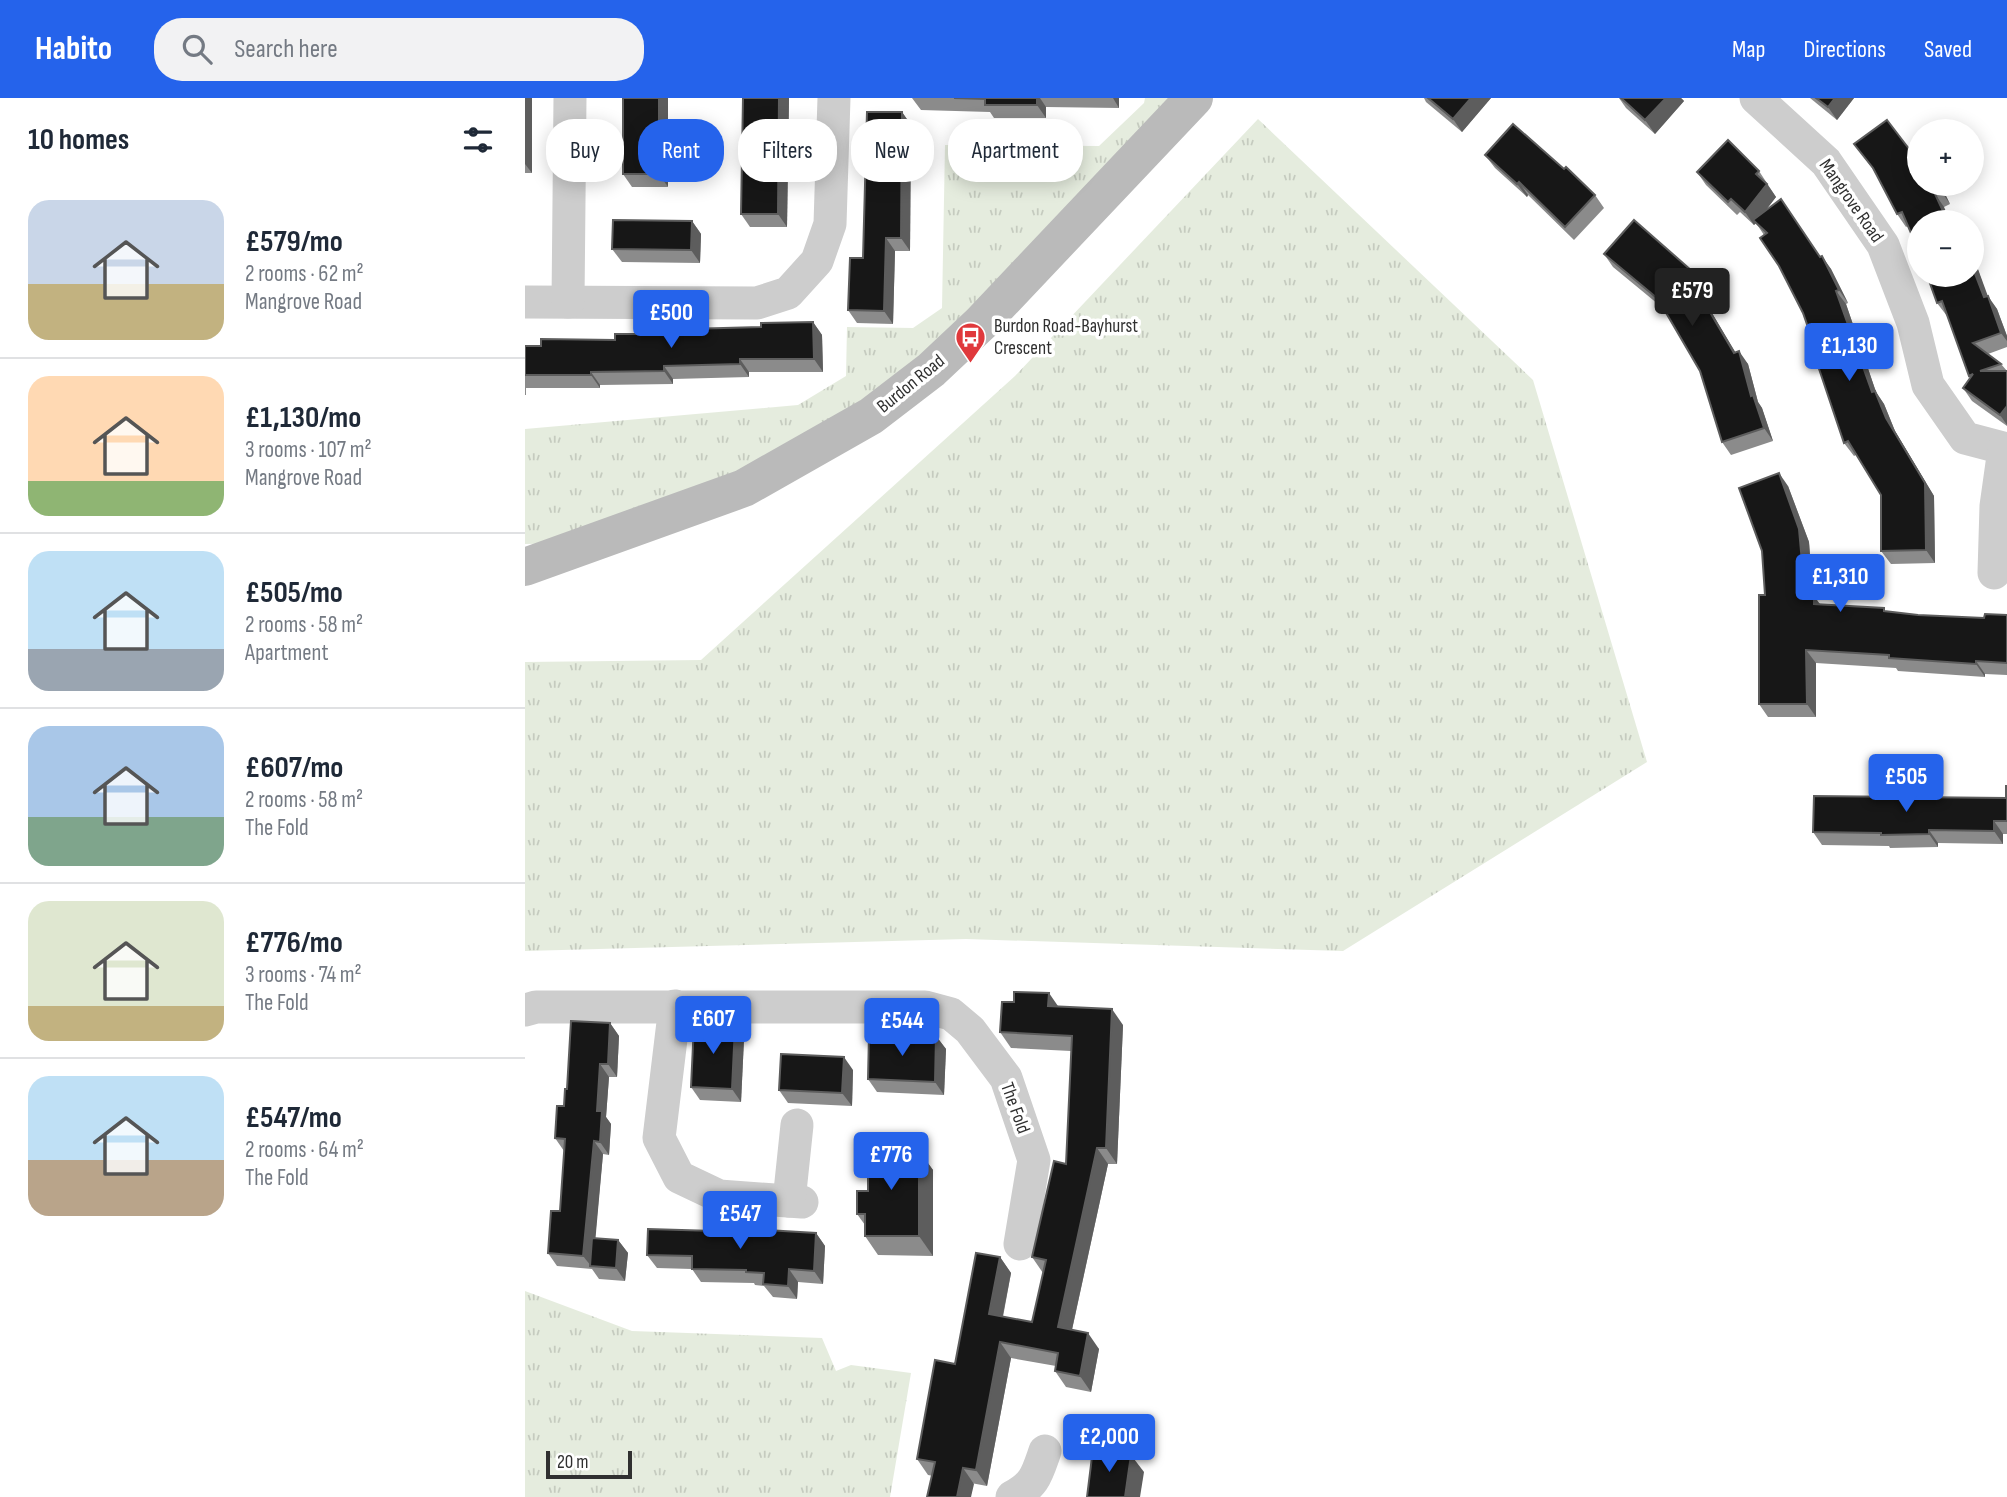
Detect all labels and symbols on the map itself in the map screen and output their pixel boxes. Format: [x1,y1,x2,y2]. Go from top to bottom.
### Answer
street label: Mangrove Road [1814,155,1888,247]
pin: £579 [1651,268,1733,328]
pin: £500 [630,290,712,350]
place label: Burdon Road-Bayhurst Crescent [994,315,1138,360]
bus stop icon: Burdon Road-Bayhurst Crescent [954,320,988,364]
pin: £1,130 [1792,324,1906,383]
street label: Burdon Road [873,350,949,418]
pin: £1,310 [1783,554,1897,614]
pin: £505 [1865,754,1947,814]
pin: £607 [672,996,754,1056]
pin: £544 [861,998,943,1058]
street label: The Fold [995,1079,1035,1137]
pin: £776 [850,1132,932,1192]
pin: £547 [699,1192,781,1251]
pin: £2,000 [1052,1414,1166,1474]
scale bar [546,1448,632,1480]

